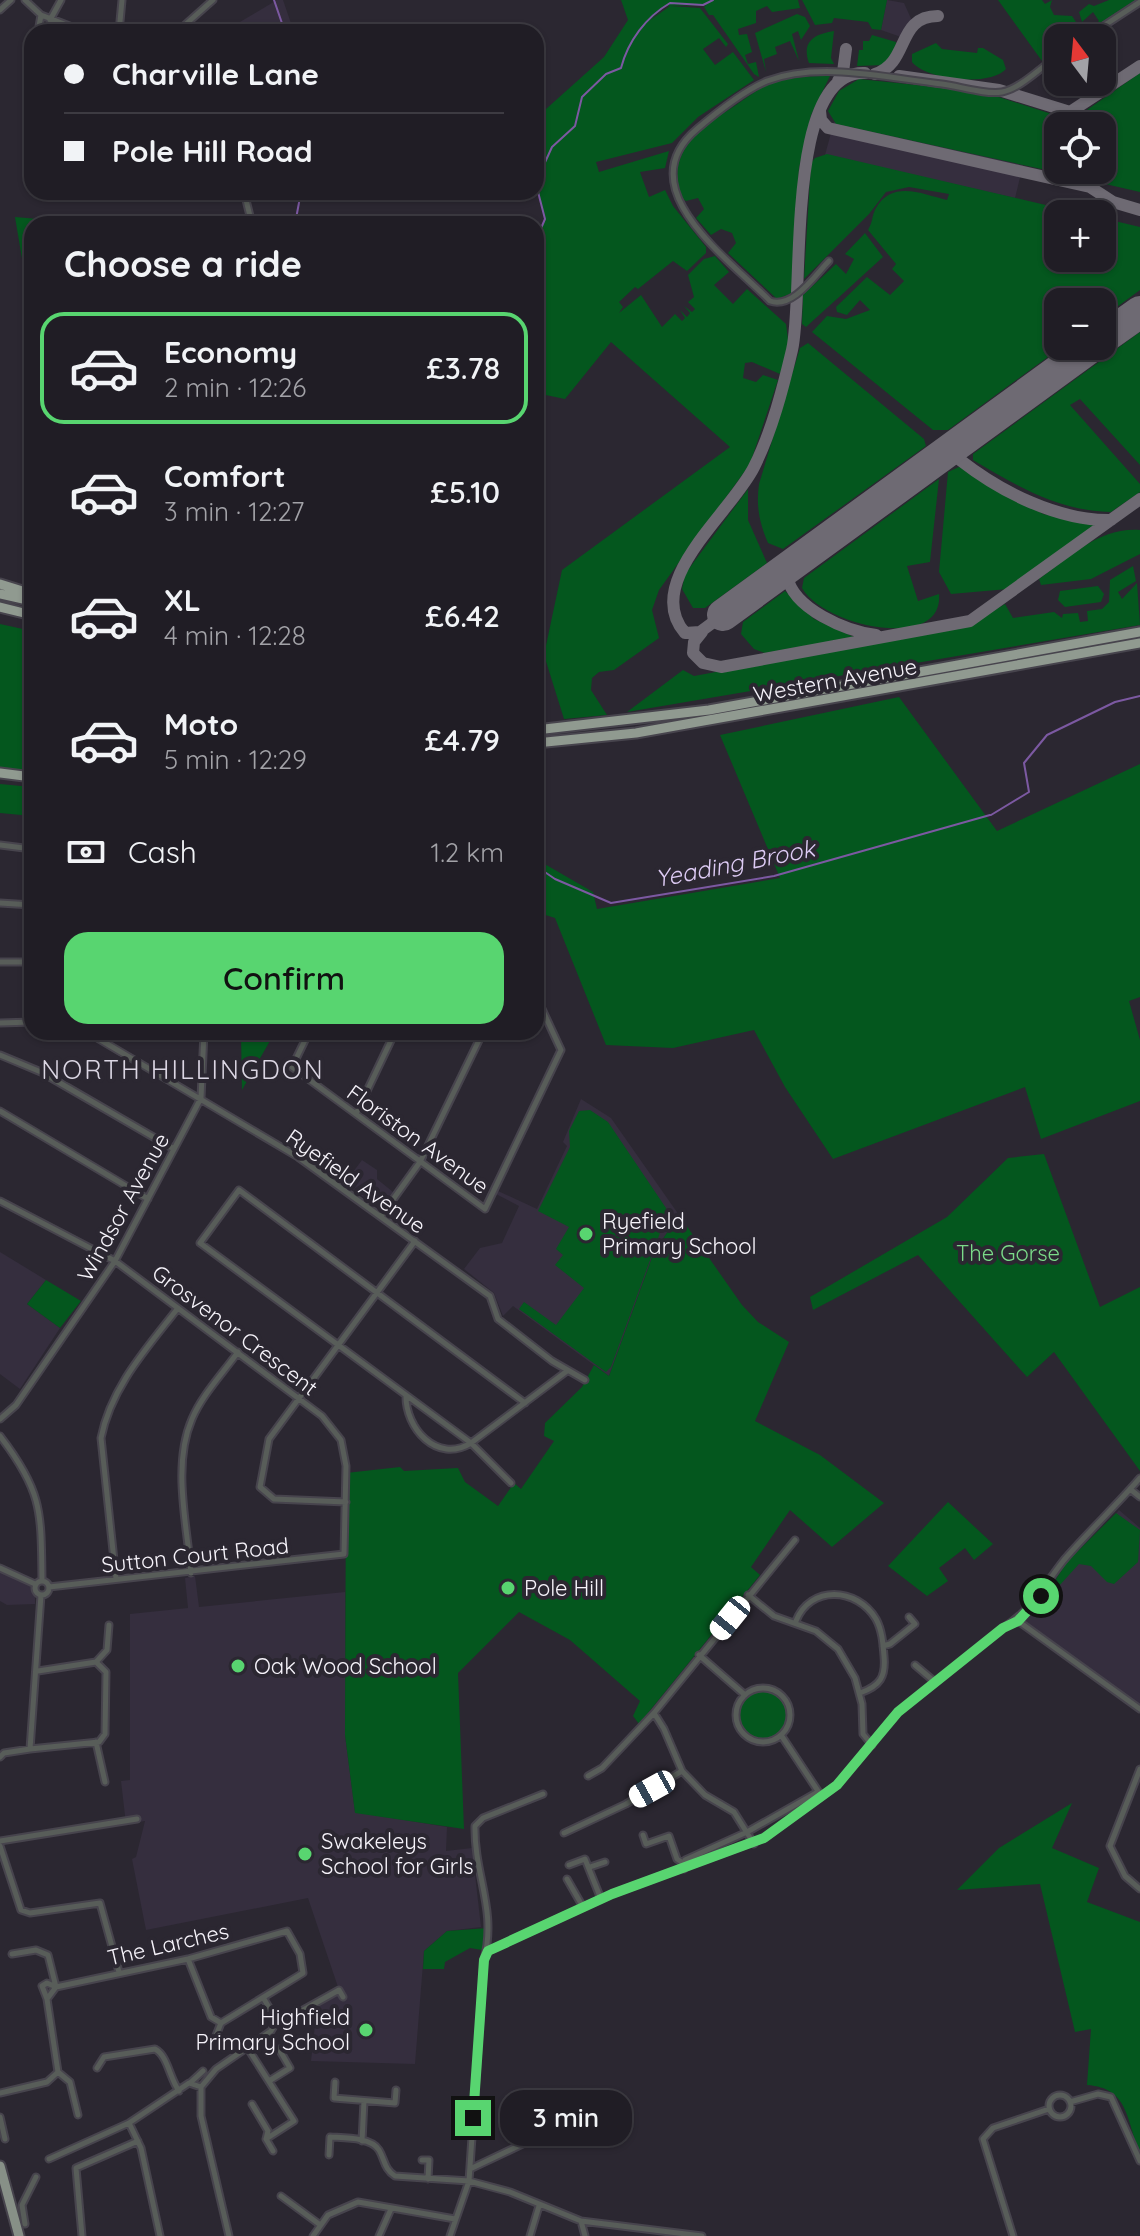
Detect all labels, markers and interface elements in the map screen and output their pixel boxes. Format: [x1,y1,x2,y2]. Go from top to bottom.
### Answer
north arrow [1044,24,1116,96]
map controls [1044,24,1116,360]
text: Charville Lane [112,55,319,93]
button: locate [1044,112,1116,184]
text: Pole Hill Road [112,132,313,170]
button: + [1044,200,1116,272]
text: Choose a ride [64,241,302,286]
button: − [1044,288,1116,360]
icon: car [68,332,140,404]
text: Economy [164,333,297,371]
text: £3.78 [426,349,500,387]
text: 2 min · 12:26 [164,371,306,404]
icon: car [68,456,140,528]
text: Comfort [164,457,285,495]
text: £5.10 [430,473,500,511]
text: 3 min · 12:27 [164,495,304,528]
icon: car [68,580,140,652]
text: XL [164,581,201,619]
text: £6.42 [425,597,500,635]
text: 4 min · 12:28 [164,619,306,652]
street label: Western Avenue [751,652,919,708]
icon: car [68,704,140,776]
text: Moto [164,705,238,743]
text: £4.79 [424,721,500,759]
text: 5 min · 12:29 [164,743,307,776]
icon: cash [64,830,108,874]
water label: Yeading Brook [653,832,819,893]
text: Cash [128,833,197,871]
text: 1.2 km [431,836,504,869]
button: Confirm [64,932,504,1024]
district label: NORTH HILLINGDON [41,1053,325,1086]
street label: Floriston Avenue [342,1078,494,1200]
street label: Ryefield Avenue [281,1122,431,1240]
street label: Windsor Avenue [71,1128,175,1286]
place label: Ryefield Primary School [602,1207,757,1260]
marker: Ryefield Primary School [577,1225,595,1243]
park label: The Gorse [956,1239,1060,1267]
street label: Grosvenor Crescent [147,1259,323,1401]
street label: Sutton Court Road [100,1531,290,1579]
place label: Pole Hill [524,1574,604,1602]
route start [1023,1578,1059,1614]
marker: Pole Hill [499,1579,517,1597]
car [706,1592,754,1644]
place label: Oak Wood School [254,1652,437,1680]
marker: Oak Wood School [229,1657,247,1675]
car [625,1767,679,1811]
place label: Swakeleys School for Girls [321,1827,474,1880]
marker: Swakeleys School for Girls [296,1845,314,1863]
street label: The Larches [104,1916,232,1972]
place label: Highfield Primary School [195,2003,350,2056]
marker: Highfield Primary School [357,2021,375,2039]
callout: 3 min [501,2090,633,2146]
route end [455,2100,491,2136]
text: 3 min [533,2101,599,2134]

